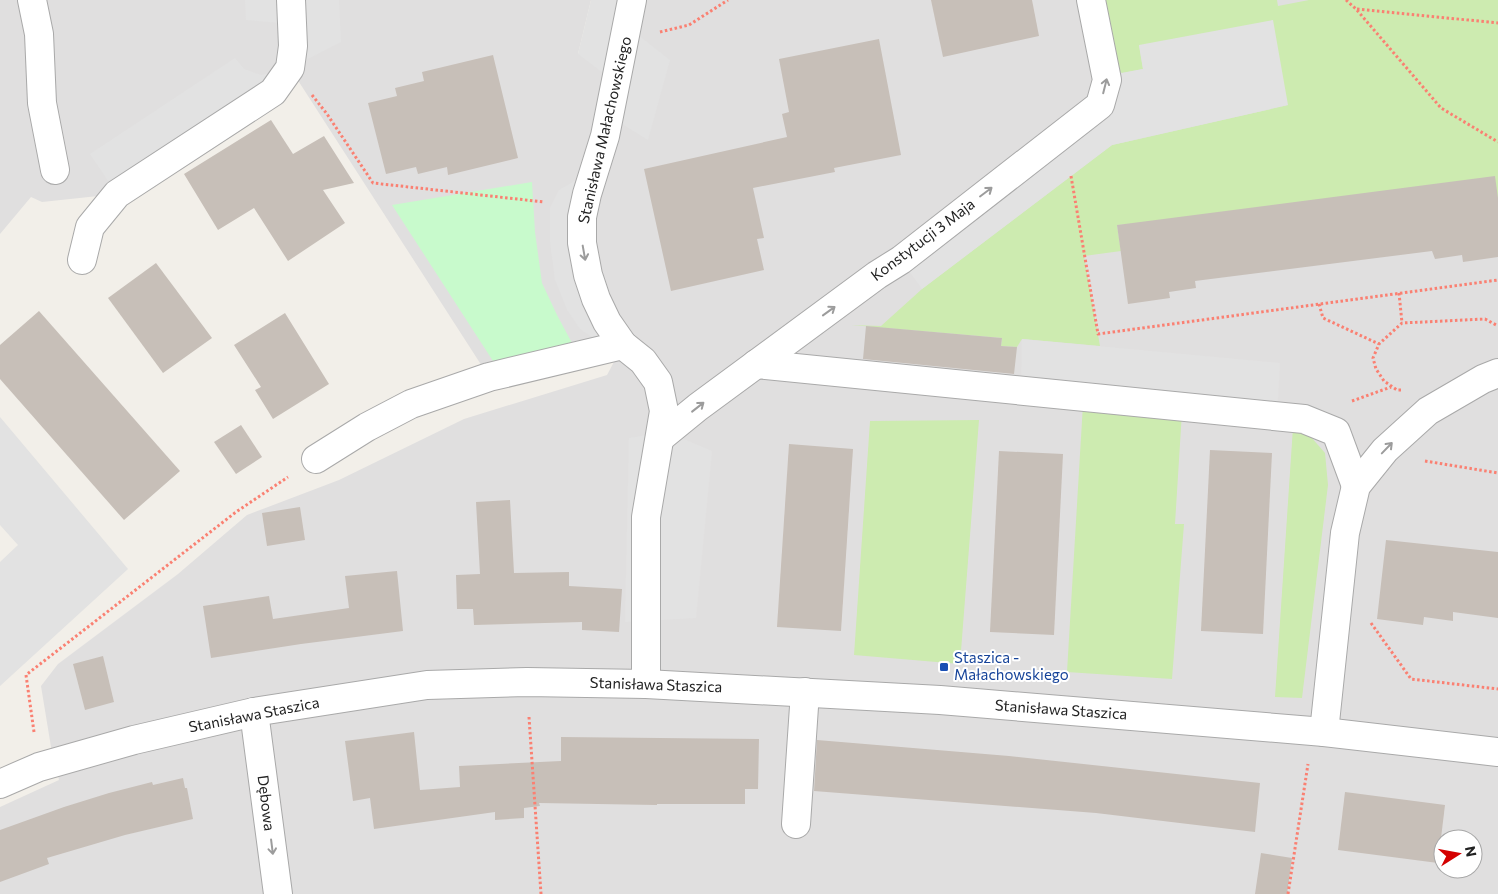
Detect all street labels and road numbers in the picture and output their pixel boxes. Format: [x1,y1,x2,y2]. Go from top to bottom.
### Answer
street label: Stanisława Małachowskiego [574,34,634,225]
street label: Konstytucji 3 Maja [867,194,978,284]
street label: Stanisława Staszica [589,673,723,695]
street label: Stanisława Staszica [187,693,321,736]
street label: Stanisława Staszica [994,695,1128,723]
street label: Dębowa [255,774,279,832]

